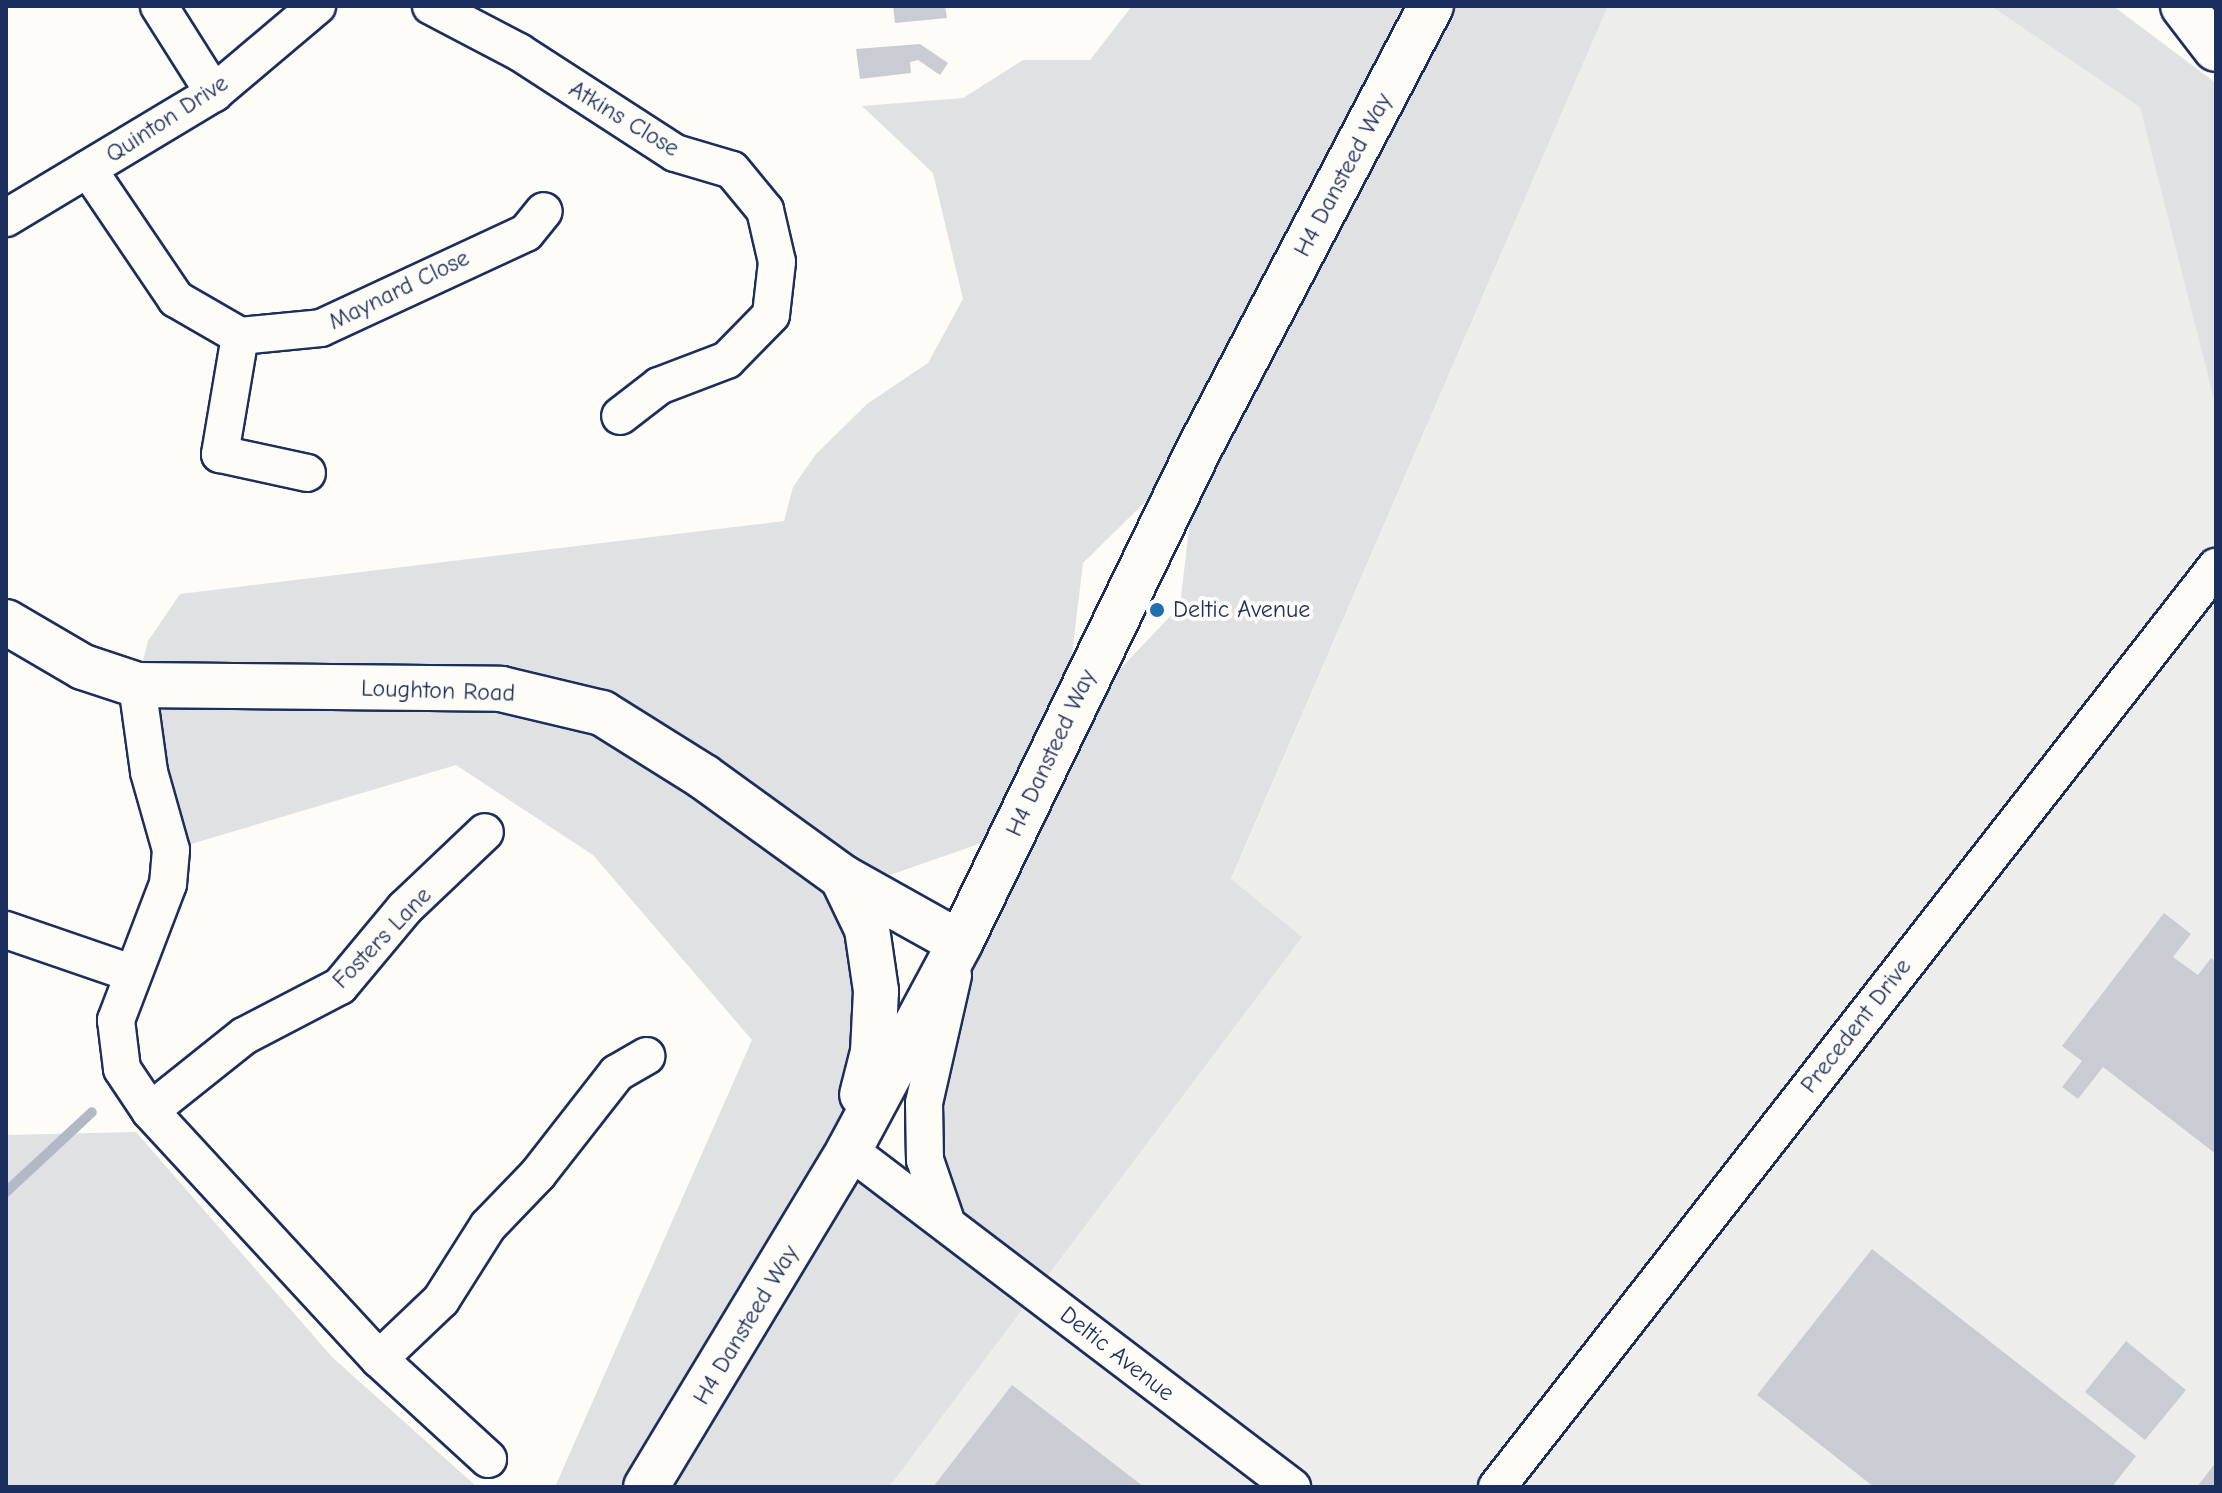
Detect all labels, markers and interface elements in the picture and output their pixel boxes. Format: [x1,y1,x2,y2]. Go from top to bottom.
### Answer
street label: Quinton Drive [101,69,233,169]
street label: Atkins Close [564,75,684,163]
street label: H4 Dansteed Way [1288,88,1398,262]
street label: Maynard Close [324,244,474,336]
place label: Deltic Avenue [1173,596,1310,624]
marker: Deltic Avenue [1148,601,1166,619]
street label: H4 Dansteed Way [1000,665,1102,841]
street label: Loughton Road [360,674,516,708]
street label: Fosters Lane [326,881,438,995]
street label: Precedent Drive [1795,953,1917,1099]
street label: H4 Dansteed Way [687,1240,805,1410]
street label: Deltic Avenue [1054,1300,1180,1408]

